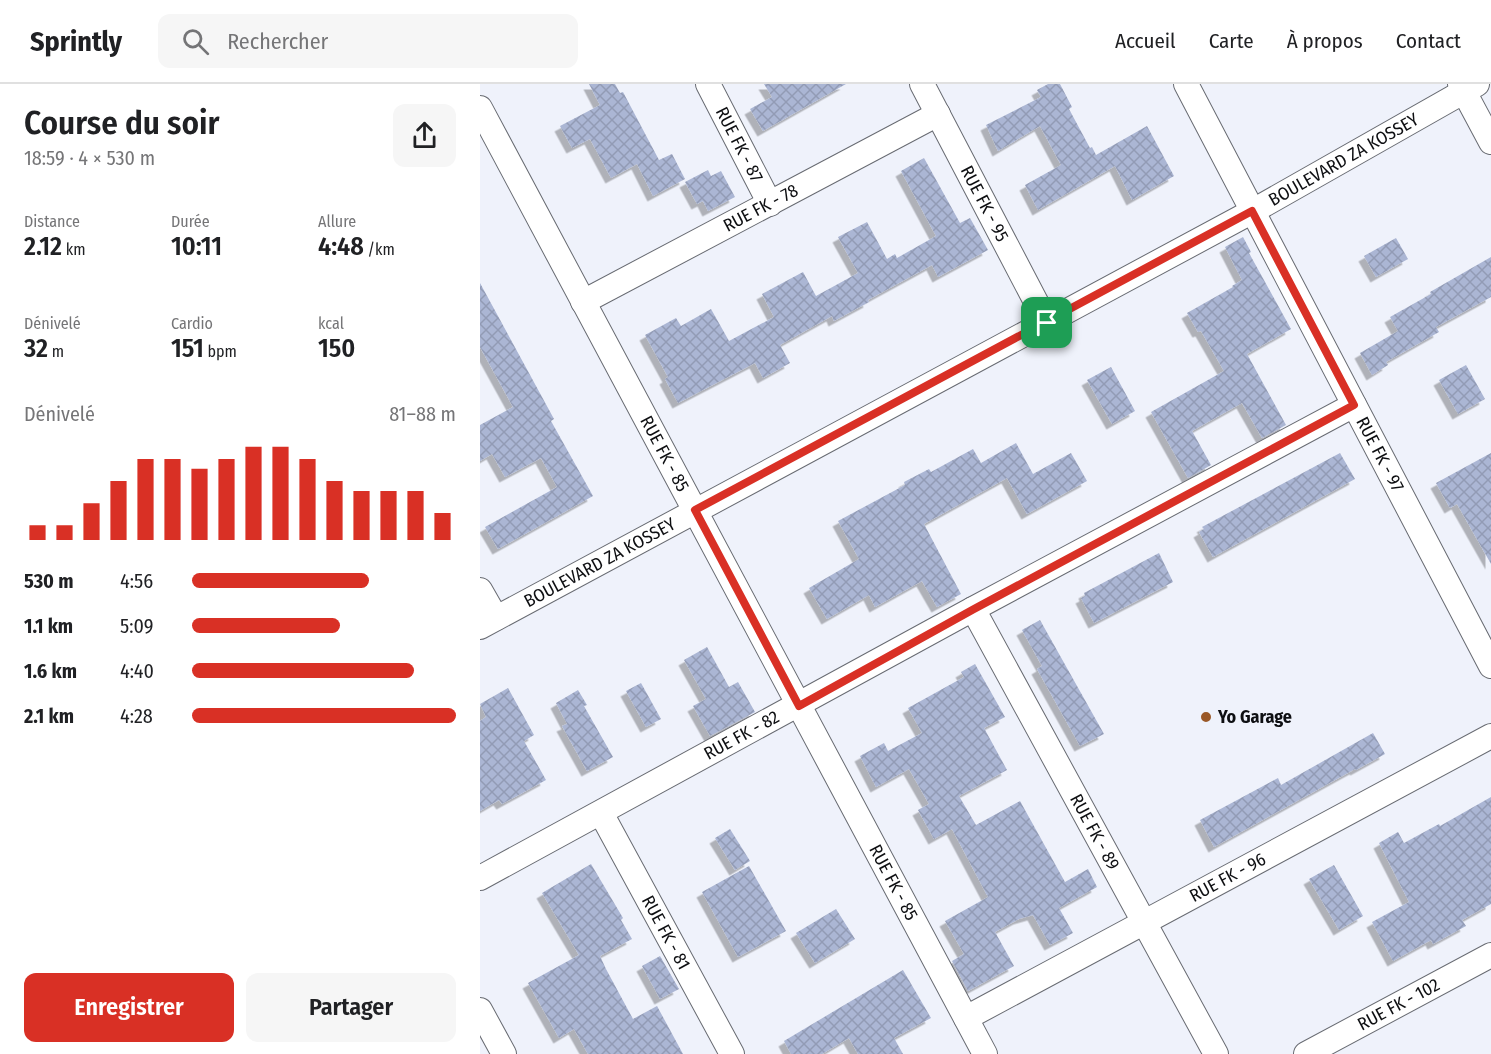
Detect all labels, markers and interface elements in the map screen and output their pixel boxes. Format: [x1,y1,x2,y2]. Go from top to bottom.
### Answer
search box [158,14,578,68]
text: Sprintly [30,25,122,58]
icon: search [179,25,212,58]
text: Rechercher [227,28,328,55]
text: Accueil [1115,28,1176,54]
text: Carte [1209,28,1254,54]
text: À propos [1287,28,1363,54]
text: Contact [1396,28,1461,54]
text: Course du soir [24,103,220,143]
street label: RUE FK - 87 [711,103,768,186]
button: share [393,104,456,167]
street label: BOULEVARD ZA KOSSEY [1265,108,1423,211]
text: 18:59 · 4 × 530 m [24,146,155,170]
street label: RUE FK - 95 [956,162,1013,245]
street label: RUE FK - 78 [719,179,802,237]
text: Distance [24,212,80,231]
text: Durée [171,212,210,231]
text: Allure [318,212,356,231]
text: 2.12 [24,231,62,262]
text: 10:11 [171,231,222,262]
text: 4:48 [318,231,364,262]
text: km [62,240,86,259]
text: /km [364,240,395,259]
pin [1021,297,1072,348]
icon: arrive [1030,306,1063,339]
text: Dénivelé [24,314,81,333]
text: Cardio [171,314,213,333]
text: kcal [318,314,344,333]
text: 32 [24,333,48,364]
text: 151 [171,333,204,364]
text: 150 [318,333,355,364]
text: m [48,342,64,361]
text: bpm [204,342,237,361]
text: Dénivelé [24,402,95,426]
text: 81–88 m [389,402,456,426]
street label: RUE FK - 85 [635,412,694,496]
street label: RUE FK - 97 [1351,413,1409,495]
street label: BOULEVARD ZA KOSSEY [520,513,679,612]
text: 530 m [24,569,73,593]
text: 4:56 [120,569,153,593]
text: 1.1 km [24,614,73,638]
text: 5:09 [120,614,153,638]
text: 1.6 km [24,659,77,683]
text: 4:40 [120,659,154,683]
text: 2.1 km [24,704,74,728]
text: 4:28 [120,704,153,728]
street label: RUE FK - 82 [700,706,783,765]
place label: Yo Garage [1217,706,1292,728]
marker: Yo Garage [1199,710,1213,724]
street label: RUE FK - 89 [1065,790,1124,874]
street label: RUE FK - 85 [864,841,923,924]
street label: RUE FK - 96 [1186,848,1270,907]
street label: RUE FK - 81 [637,892,695,973]
button: Enregistrer [24,973,234,1042]
button: Partager [246,973,456,1042]
street label: RUE FK - 102 [1354,974,1443,1035]

